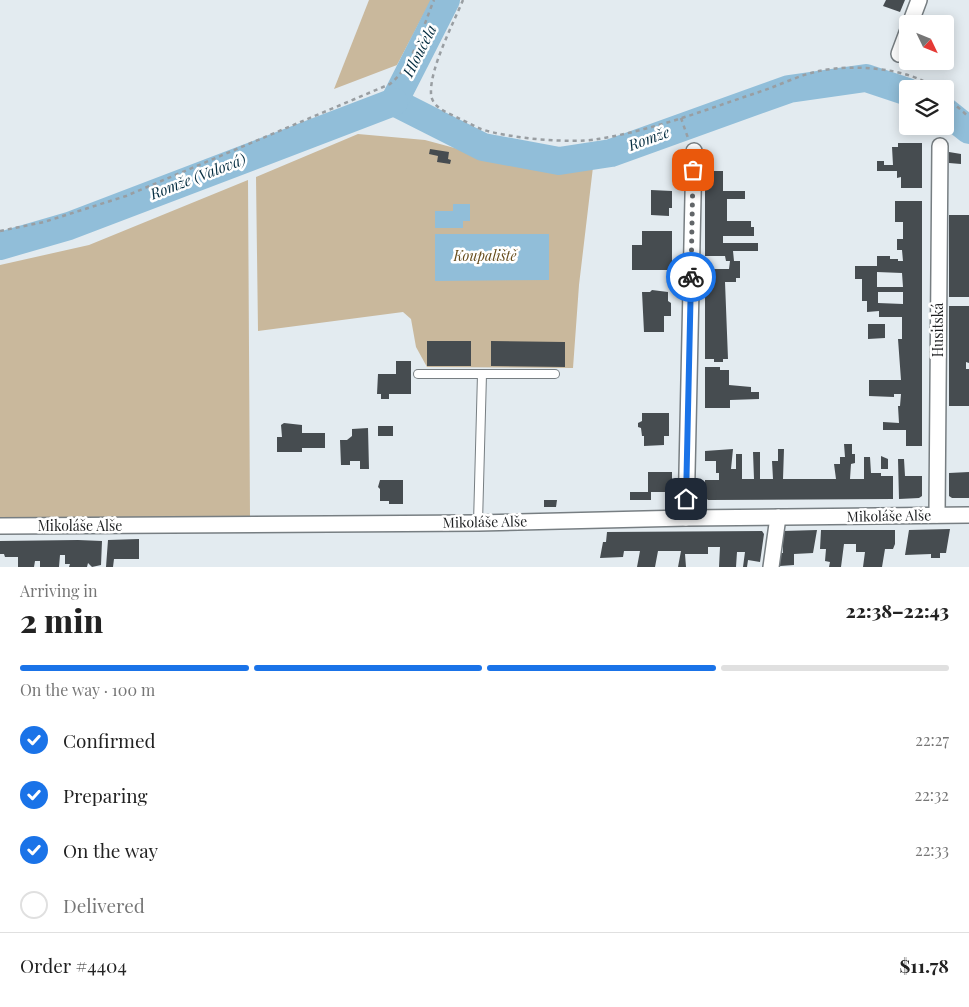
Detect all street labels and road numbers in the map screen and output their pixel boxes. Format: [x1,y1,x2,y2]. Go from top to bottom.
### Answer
street label: Husitská [928,303,947,357]
street label: Mikoláše Alše [847,505,931,526]
street label: Mikoláše Alše [443,511,527,532]
street label: Mikoláše Alše [38,516,122,535]

